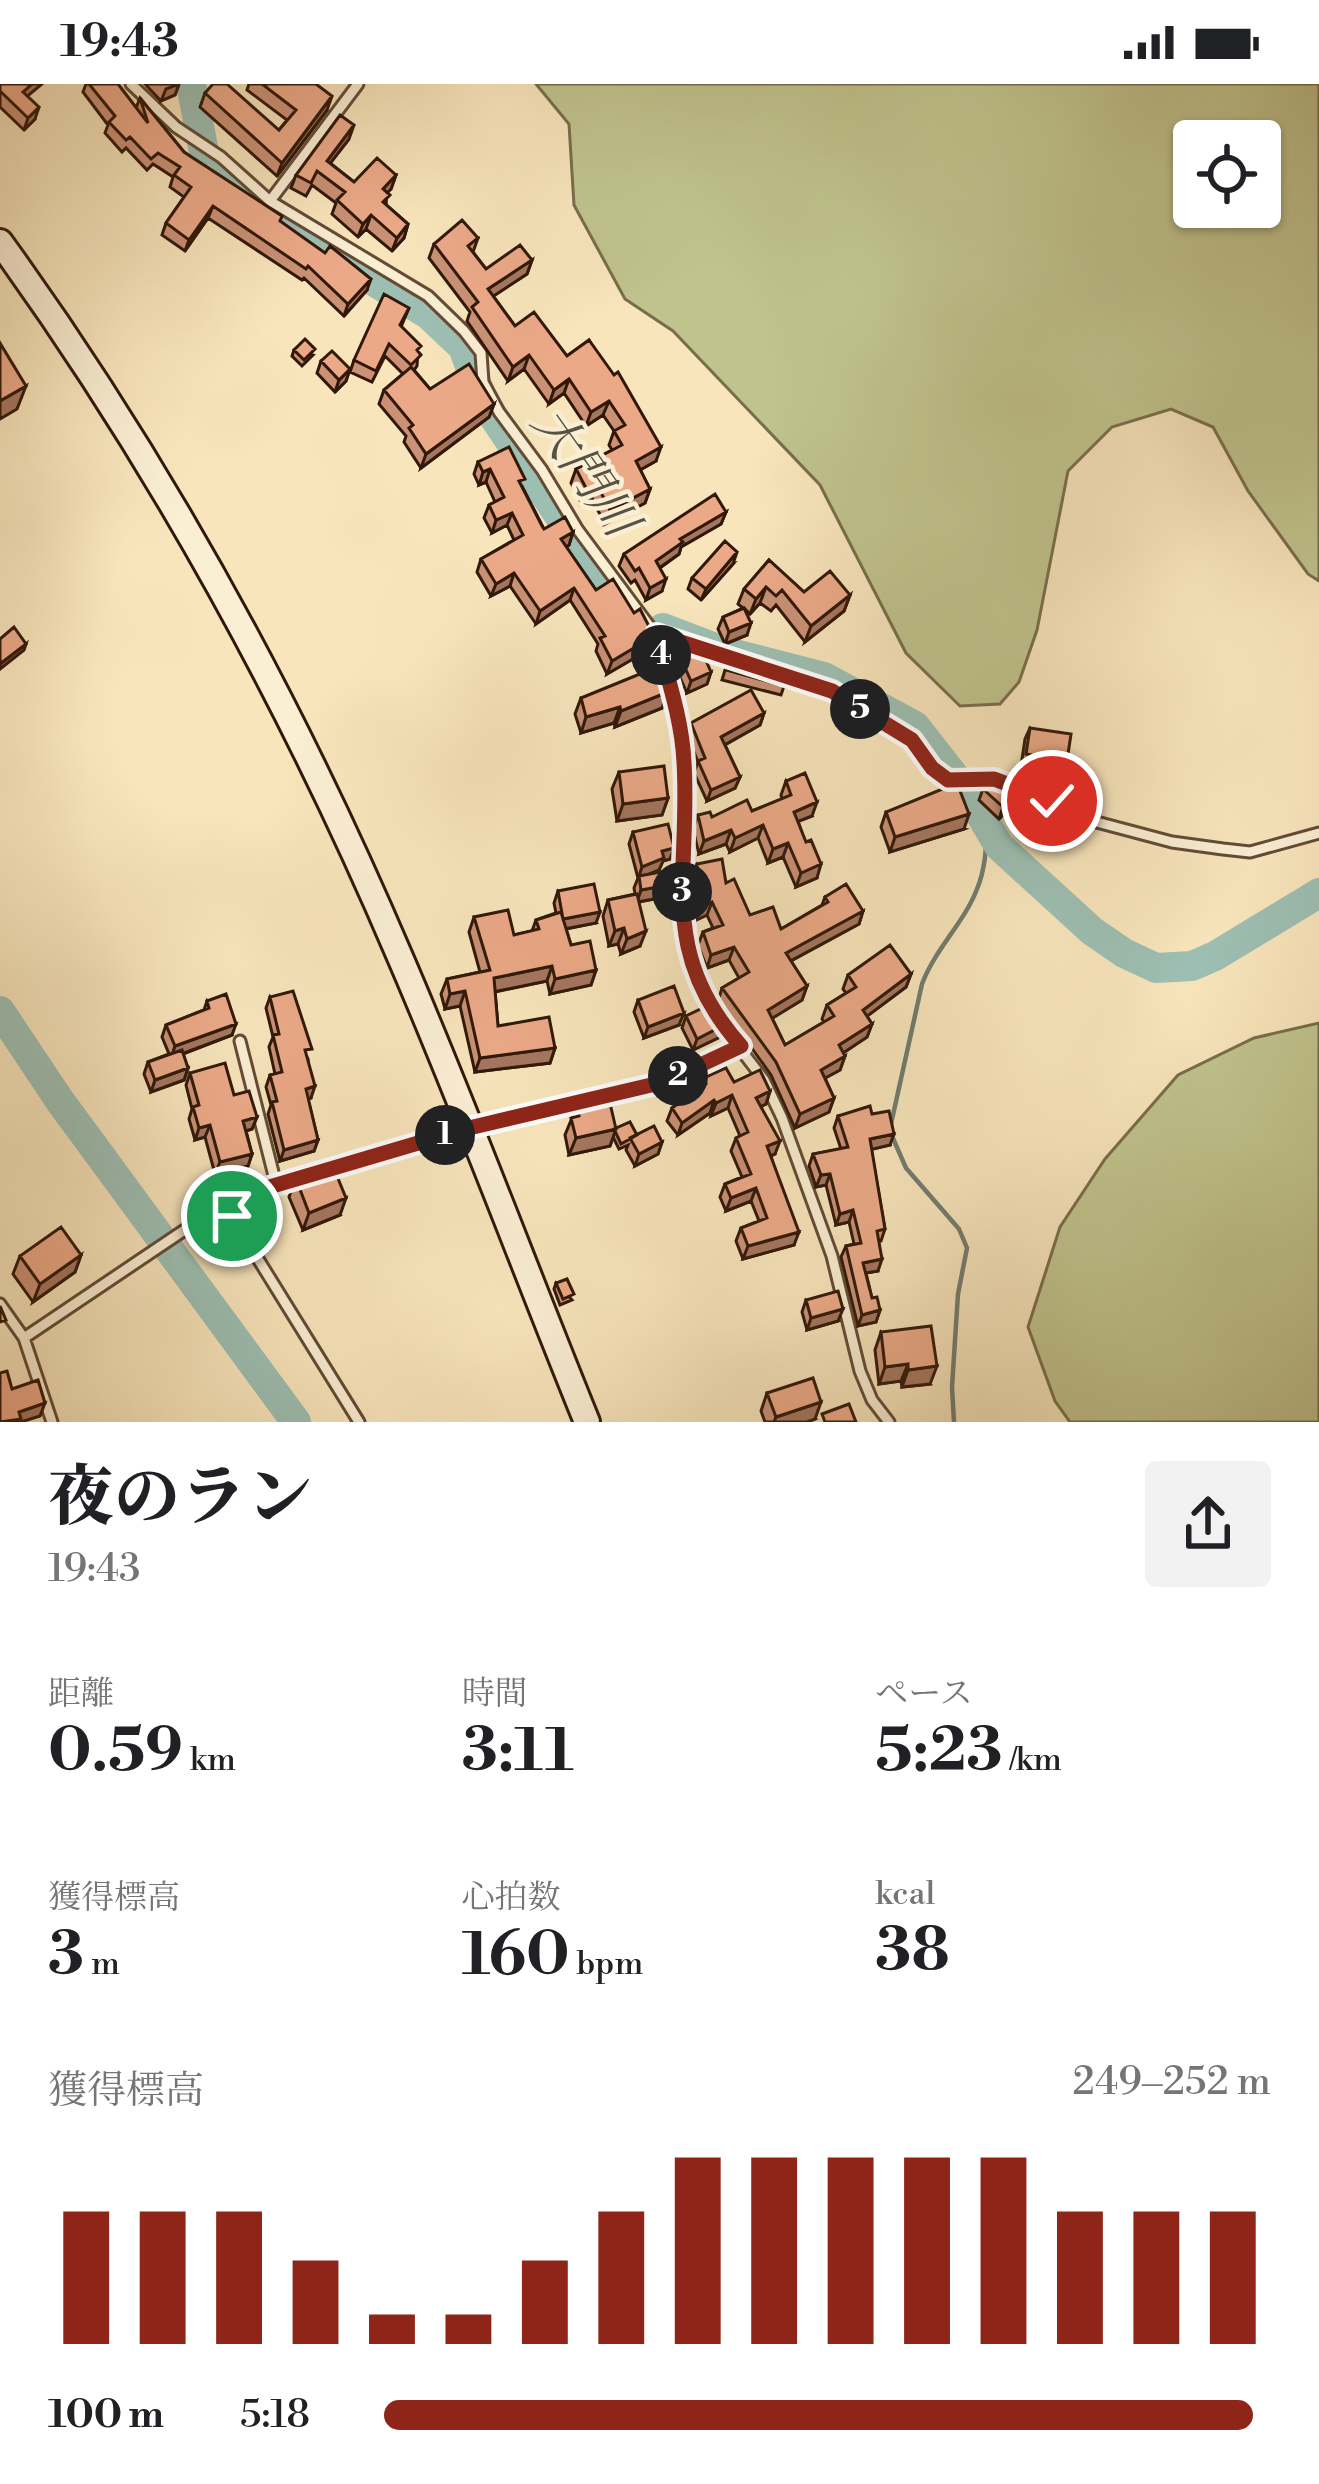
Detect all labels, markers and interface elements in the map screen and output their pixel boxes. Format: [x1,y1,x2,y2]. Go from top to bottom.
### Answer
text: 19:43 [60,14,179,71]
map controls [1173,120,1281,228]
button: locate [1173,120,1281,228]
water label: 大門川 [518,397,652,553]
pin: 4 [631,625,691,685]
text: 4 [650,634,672,675]
pin: 5 [830,679,890,739]
text: 5 [850,688,870,729]
pin [1001,750,1103,852]
icon: check [1019,768,1085,834]
pin: 3 [652,862,712,922]
text: 3 [672,871,692,912]
pin: 2 [648,1046,708,1106]
text: 2 [668,1055,688,1096]
pin: 1 [415,1105,475,1165]
text: 1 [437,1114,453,1155]
pin [181,1165,283,1267]
icon: arrive [199,1183,265,1249]
text: 夜のラン [48,1458,312,1541]
button: share [1145,1461,1271,1587]
text: 19:43 [48,1545,141,1594]
text: 距離 [48,1674,114,1715]
text: 時間 [462,1674,528,1715]
text: ペース [875,1674,973,1715]
text: 0.59 [48,1715,183,1790]
text: 3:11 [462,1715,574,1790]
text: 5:23 [875,1715,1003,1790]
text: km [183,1740,236,1781]
text: /km [1003,1740,1062,1781]
text: kcal [875,1874,935,1915]
text: 獲得標高 [48,1878,180,1919]
text: 心拍数 [462,1878,561,1919]
text: 38 [875,1915,950,1990]
text: 3 [48,1919,84,1994]
text: 160 [462,1919,570,1994]
text: m [84,1944,120,1985]
text: bpm [570,1944,643,1985]
text: 249–252 m [1072,2058,1271,2107]
text: 獲得標高 [48,2067,204,2116]
text: 100 m [48,2391,164,2440]
text: 5:18 [240,2391,310,2440]

